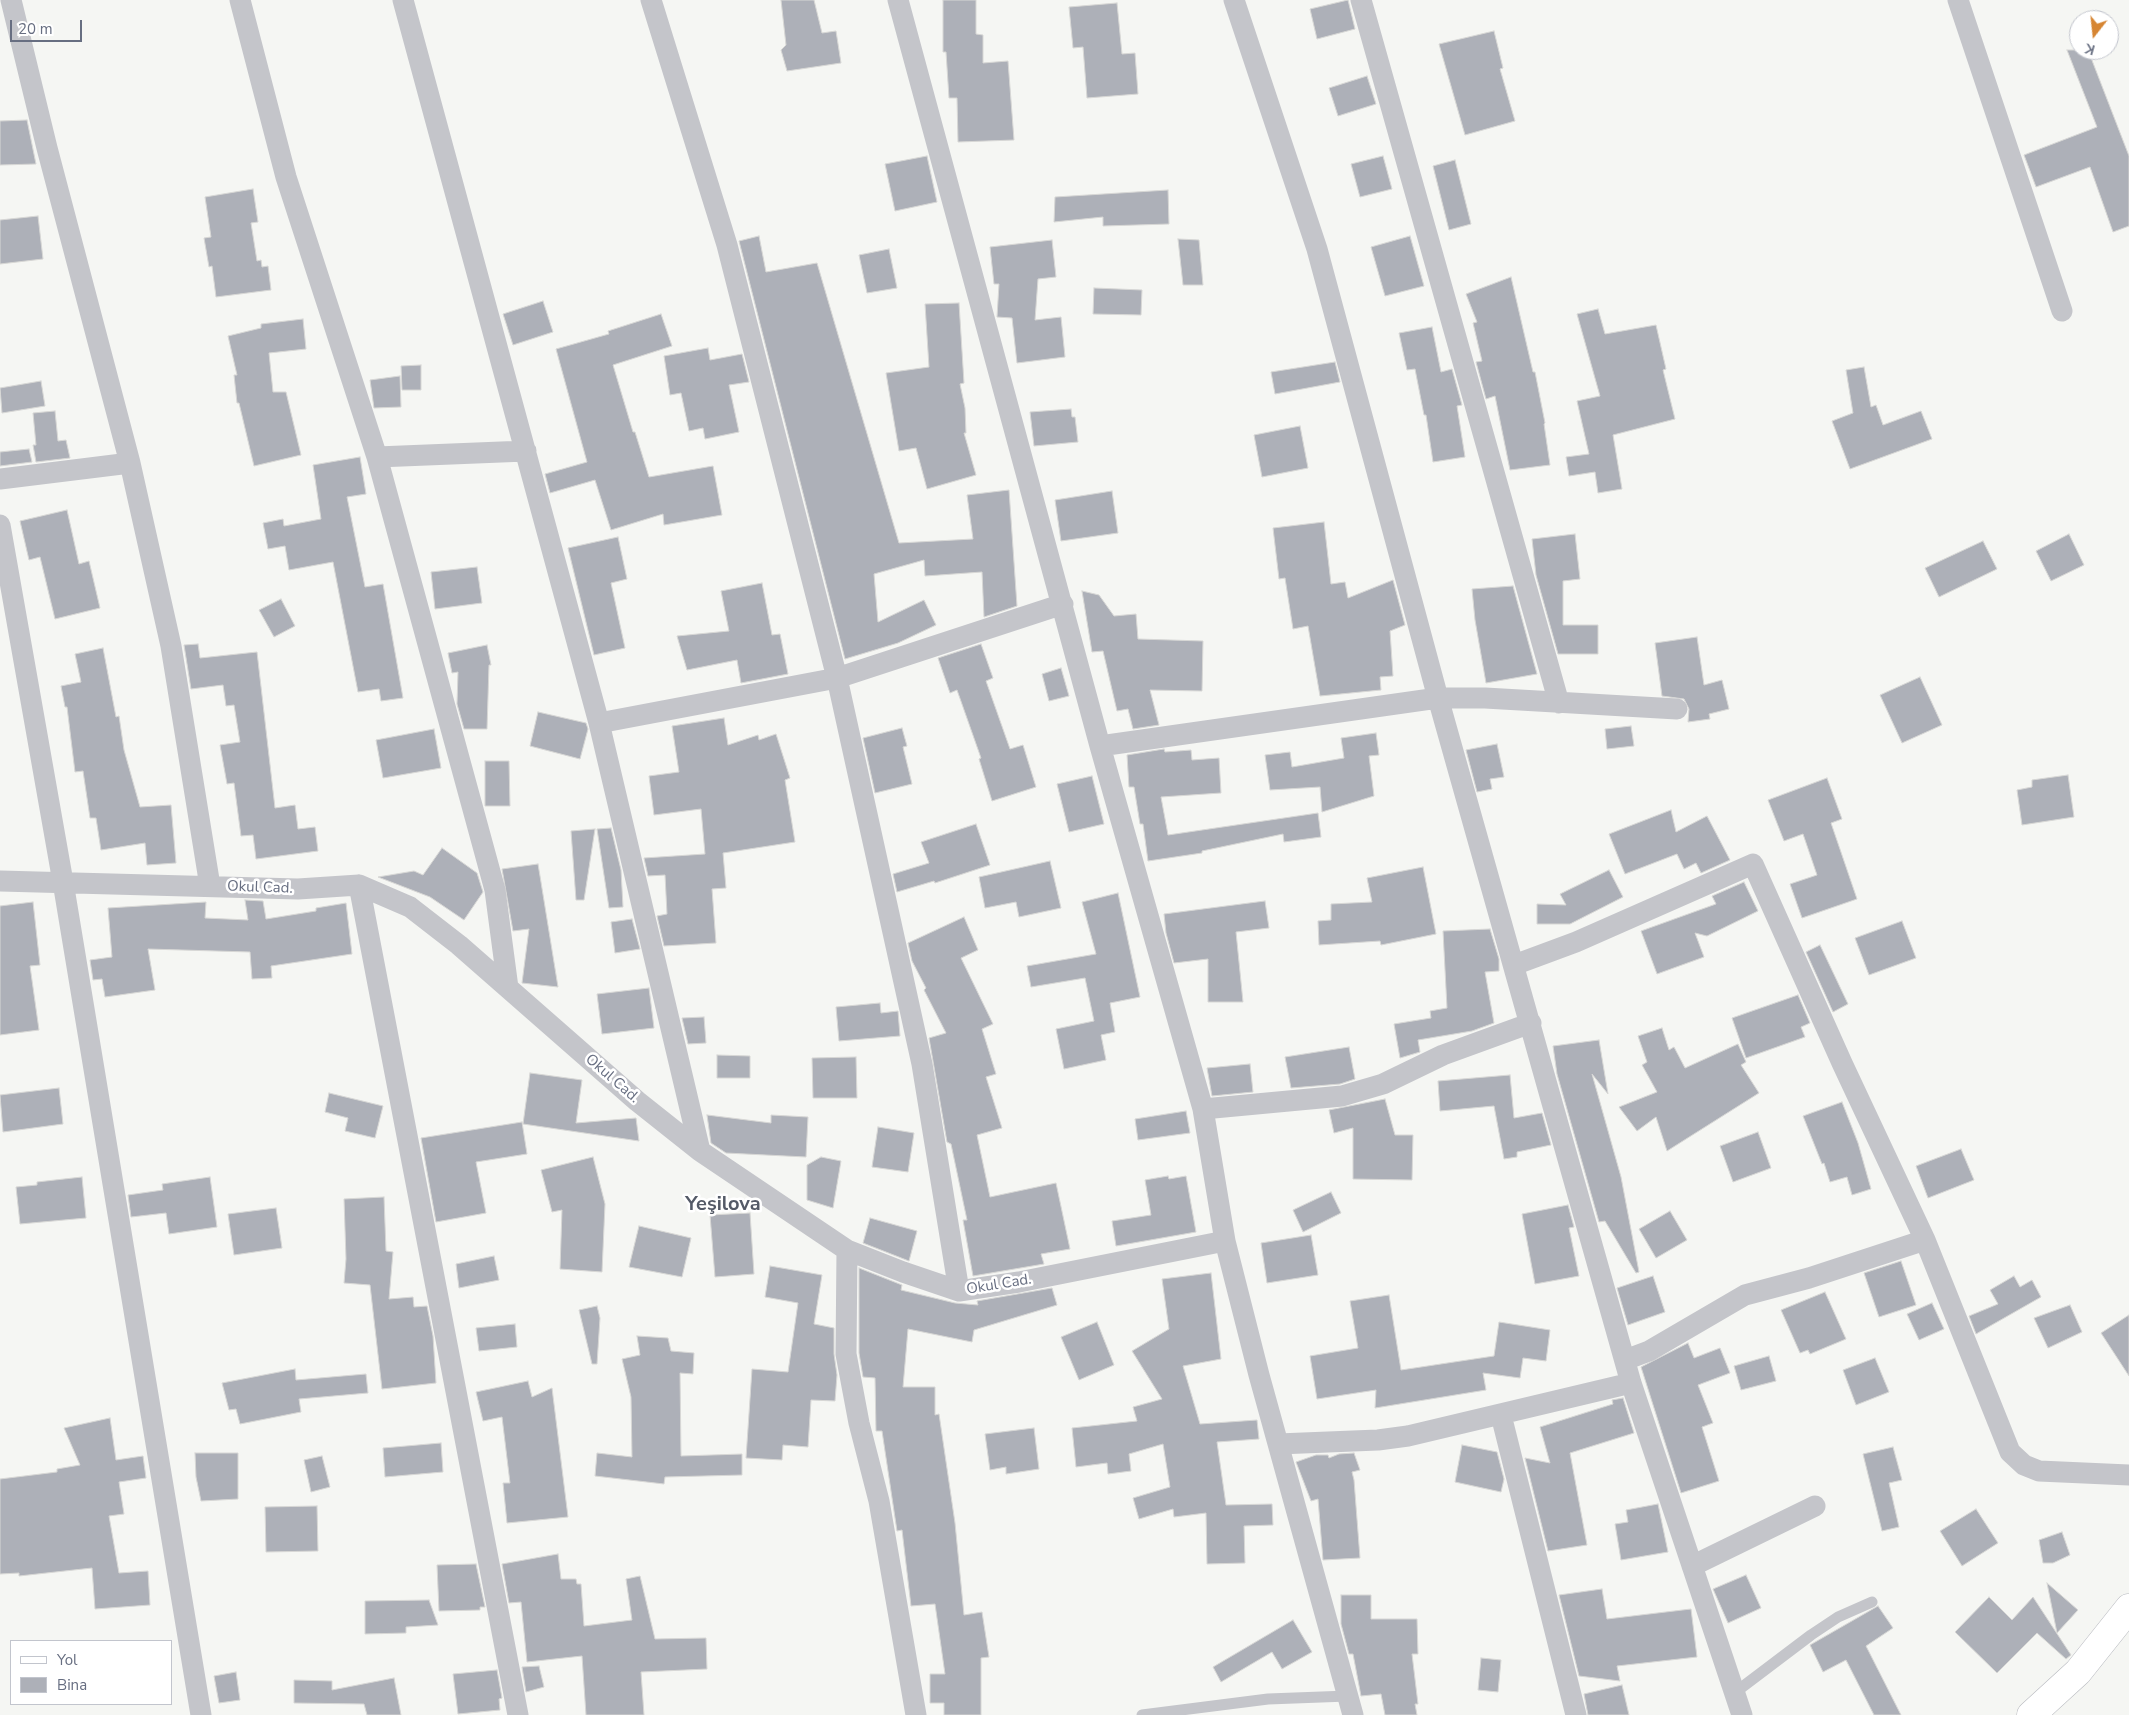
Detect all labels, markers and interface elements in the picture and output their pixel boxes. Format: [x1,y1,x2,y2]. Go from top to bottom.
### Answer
scale bar [12,10,85,42]
north arrow [2069,10,2119,60]
text: 20 m [18,19,53,39]
text: K [2083,39,2097,59]
street label: Okul Cad. [227,878,293,898]
street label: Okul Cad. [581,1051,643,1107]
district label: Yeşilova [685,1193,761,1217]
street label: Okul Cad. [965,1271,1033,1299]
legend [10,1640,172,1705]
text: Yol [57,1650,78,1670]
text: Bina [57,1675,87,1695]

